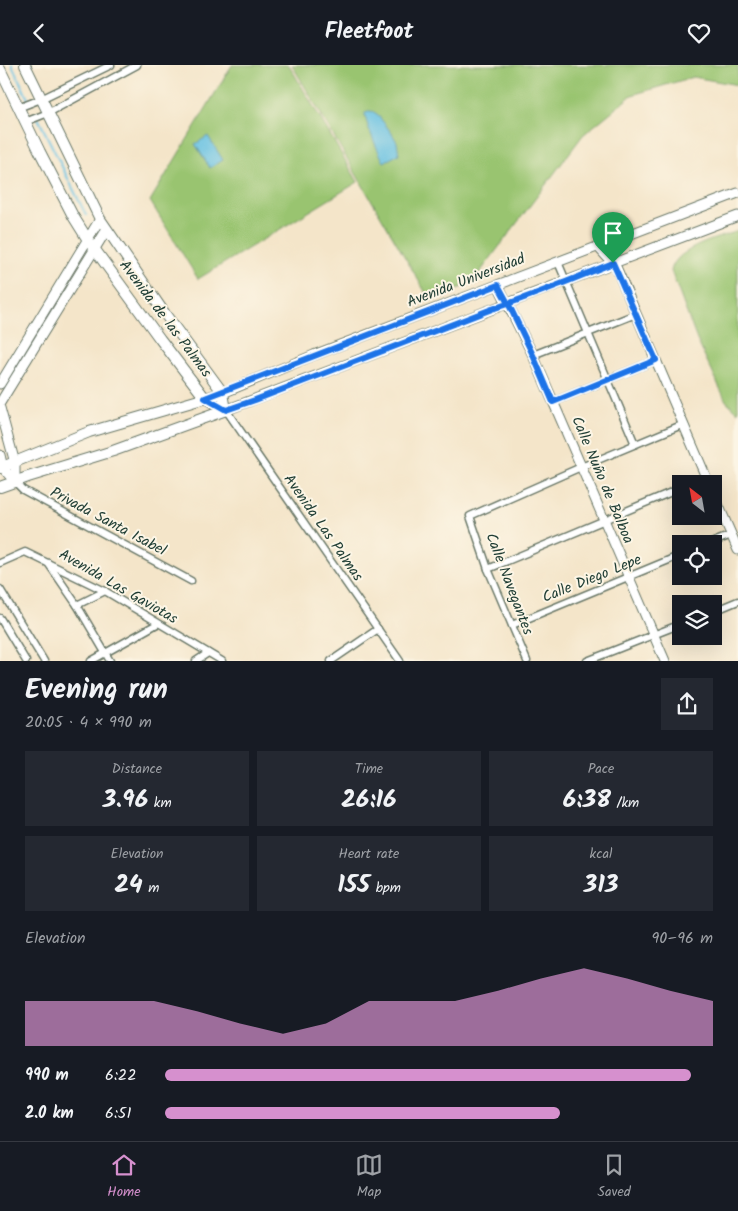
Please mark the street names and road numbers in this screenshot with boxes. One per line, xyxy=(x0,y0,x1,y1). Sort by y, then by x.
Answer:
street label: Avenida Universidad xyxy=(403,247,529,315)
street label: Avenida de las Palmas xyxy=(113,255,218,383)
street label: Calle Nuño de Balboa xyxy=(564,412,640,548)
street label: Avenida Las Palmas xyxy=(277,469,369,587)
street label: Privada Santa Isabel xyxy=(45,481,171,563)
street label: Calle Navegantes xyxy=(479,530,540,639)
street label: Avenida Las Gaviotas xyxy=(54,543,183,631)
street label: Calle Diego Lepe xyxy=(539,548,645,610)

